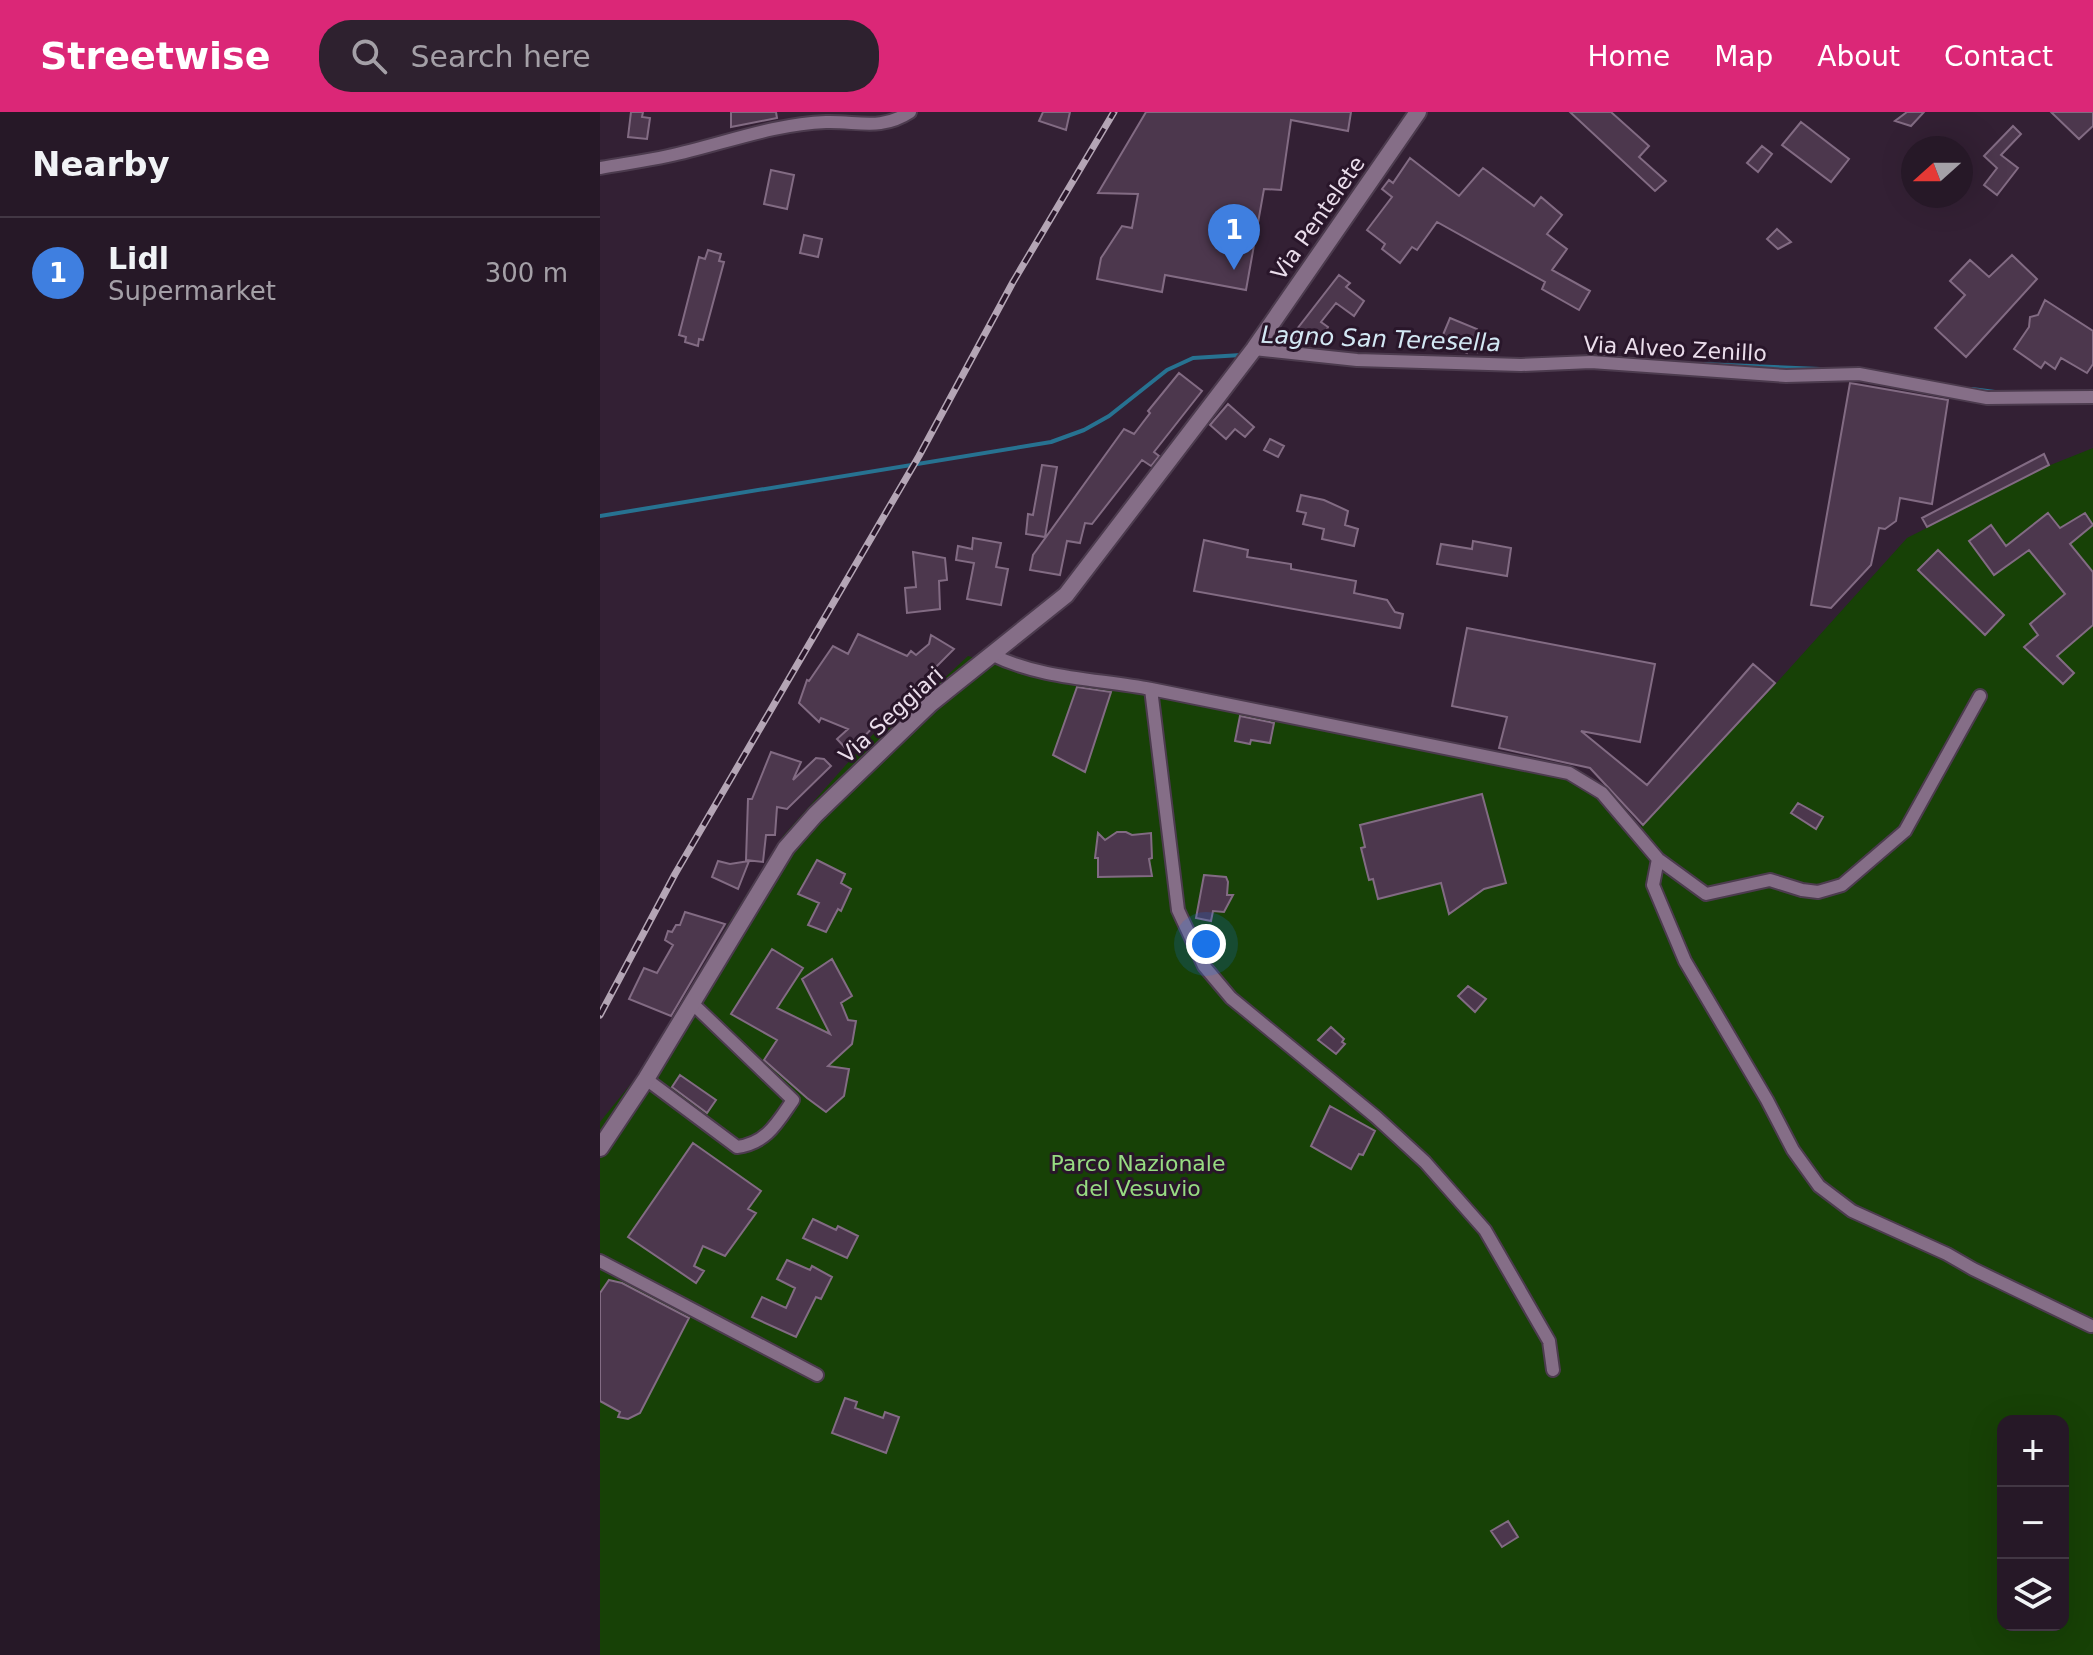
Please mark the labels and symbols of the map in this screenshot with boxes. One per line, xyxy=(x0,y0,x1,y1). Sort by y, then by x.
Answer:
north arrow xyxy=(1901,136,1973,208)
street label: Via Pentelete xyxy=(1266,151,1370,285)
pin: 1 xyxy=(1208,204,1260,270)
water label: Lagno San Teresella xyxy=(1261,321,1501,357)
street label: Via Alveo Zenillo xyxy=(1583,332,1767,366)
street label: Via Seggiari xyxy=(834,662,948,768)
your location xyxy=(1186,924,1226,964)
park label: Parco Nazionale del Vesuvio xyxy=(1050,1151,1226,1201)

